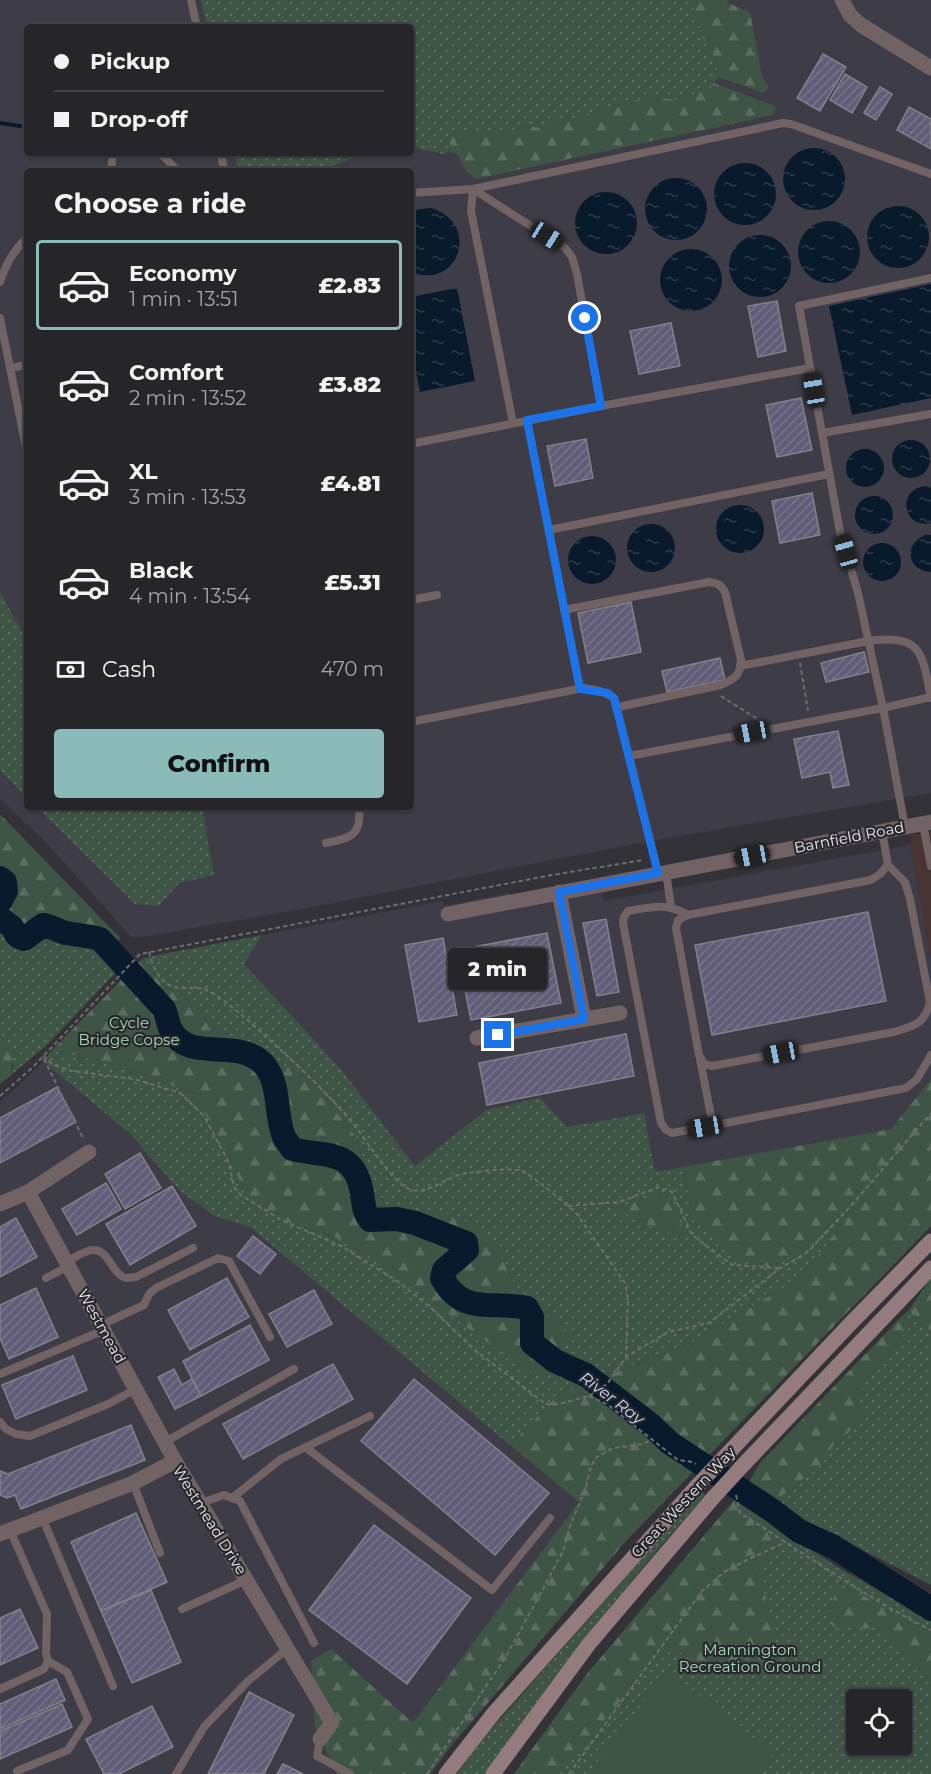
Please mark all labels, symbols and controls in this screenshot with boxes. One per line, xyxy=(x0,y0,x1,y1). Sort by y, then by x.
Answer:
text: Pickup xyxy=(90,48,170,75)
text: Drop-off xyxy=(90,106,188,133)
text: Choose a ride xyxy=(54,187,246,220)
car xyxy=(527,219,567,253)
icon: car xyxy=(57,258,111,312)
text: Economy xyxy=(129,260,237,287)
text: £2.83 xyxy=(318,272,381,299)
text: 1 min · 13:51 xyxy=(129,287,238,311)
route start xyxy=(571,304,598,331)
icon: car xyxy=(57,357,111,411)
text: Comfort xyxy=(129,359,224,386)
text: £3.82 xyxy=(319,371,381,398)
car xyxy=(802,371,826,409)
text: 2 min · 13:52 xyxy=(129,386,247,410)
icon: car xyxy=(57,456,111,510)
text: XL xyxy=(129,458,158,485)
text: £4.81 xyxy=(321,470,381,497)
text: 3 min · 13:53 xyxy=(129,485,246,509)
car xyxy=(832,532,860,572)
icon: car xyxy=(57,555,111,609)
text: Black xyxy=(129,557,193,584)
text: £5.31 xyxy=(324,569,381,596)
text: 4 min · 13:54 xyxy=(129,584,250,608)
icon: cash xyxy=(54,653,87,686)
text: Cash xyxy=(102,656,156,683)
text: 470 m xyxy=(321,657,384,681)
car xyxy=(733,720,771,744)
button: Confirm xyxy=(54,729,384,798)
street label: Barnfield Road xyxy=(792,817,906,857)
car xyxy=(733,844,771,868)
callout: 2 min xyxy=(448,948,548,990)
text: 2 min xyxy=(468,957,527,981)
park label: Cycle Bridge Copse xyxy=(79,1013,179,1049)
route end xyxy=(484,1021,511,1048)
car xyxy=(762,1041,800,1065)
car xyxy=(686,1115,724,1139)
street label: Westmead xyxy=(74,1285,130,1367)
water label: River Ray xyxy=(576,1368,649,1429)
street label: Great Western Way xyxy=(627,1442,740,1561)
street label: Westmead Drive xyxy=(169,1462,251,1578)
park label: Mannington Recreation Ground xyxy=(679,1640,821,1676)
map controls xyxy=(846,1689,912,1755)
button: locate xyxy=(846,1689,912,1755)

